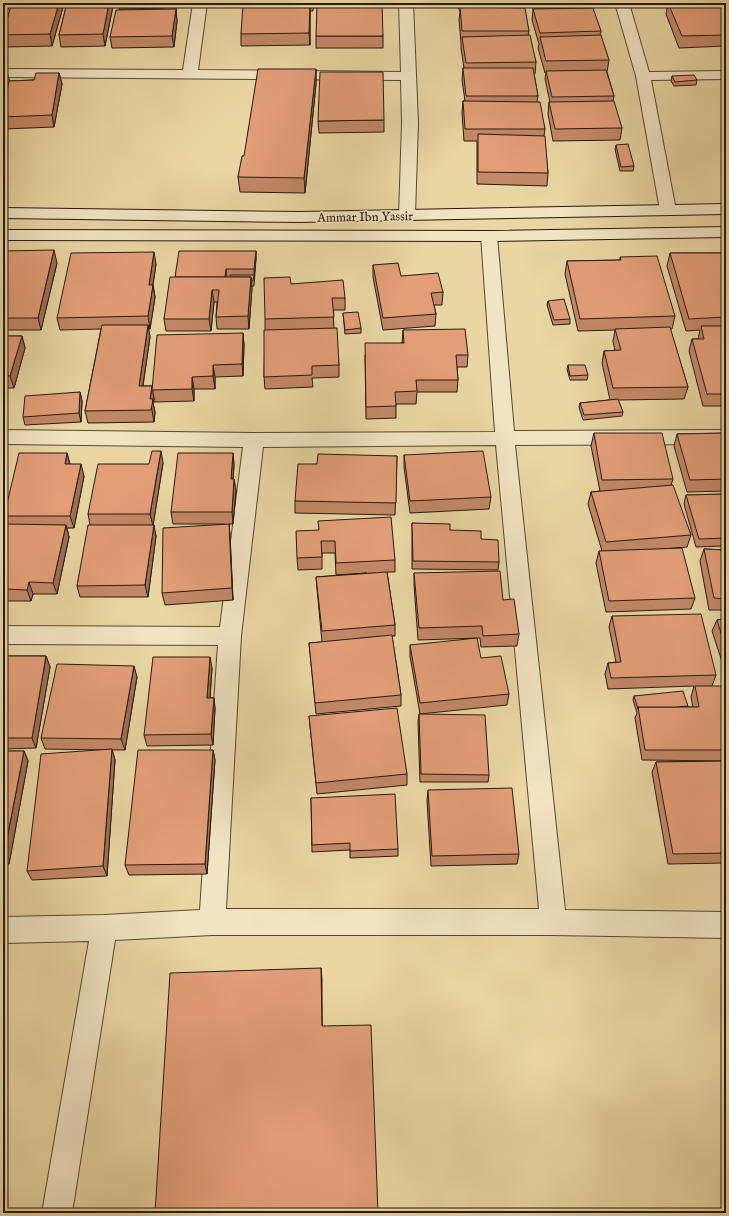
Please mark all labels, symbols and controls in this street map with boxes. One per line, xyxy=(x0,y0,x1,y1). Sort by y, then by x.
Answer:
street label: Ammar Ibn Yassir xyxy=(316,208,413,227)

